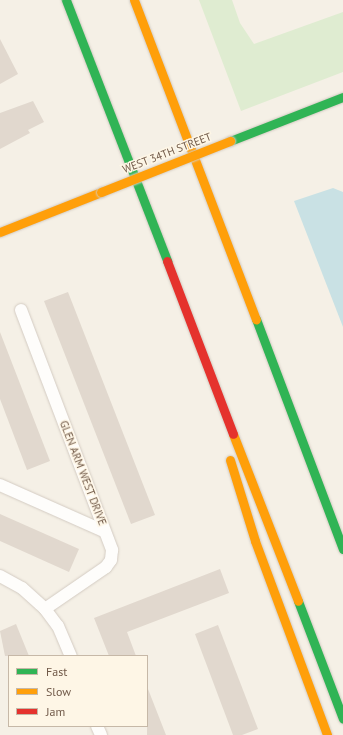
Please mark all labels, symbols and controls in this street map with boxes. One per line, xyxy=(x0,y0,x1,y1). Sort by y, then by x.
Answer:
street label: WEST 34TH STREET xyxy=(120,130,214,176)
street label: GLEN ARM WEST DRIVE xyxy=(57,418,109,528)
legend xyxy=(8,655,148,727)
text: Fast xyxy=(46,664,67,679)
text: Slow xyxy=(46,684,71,699)
text: Jam xyxy=(46,704,65,719)

